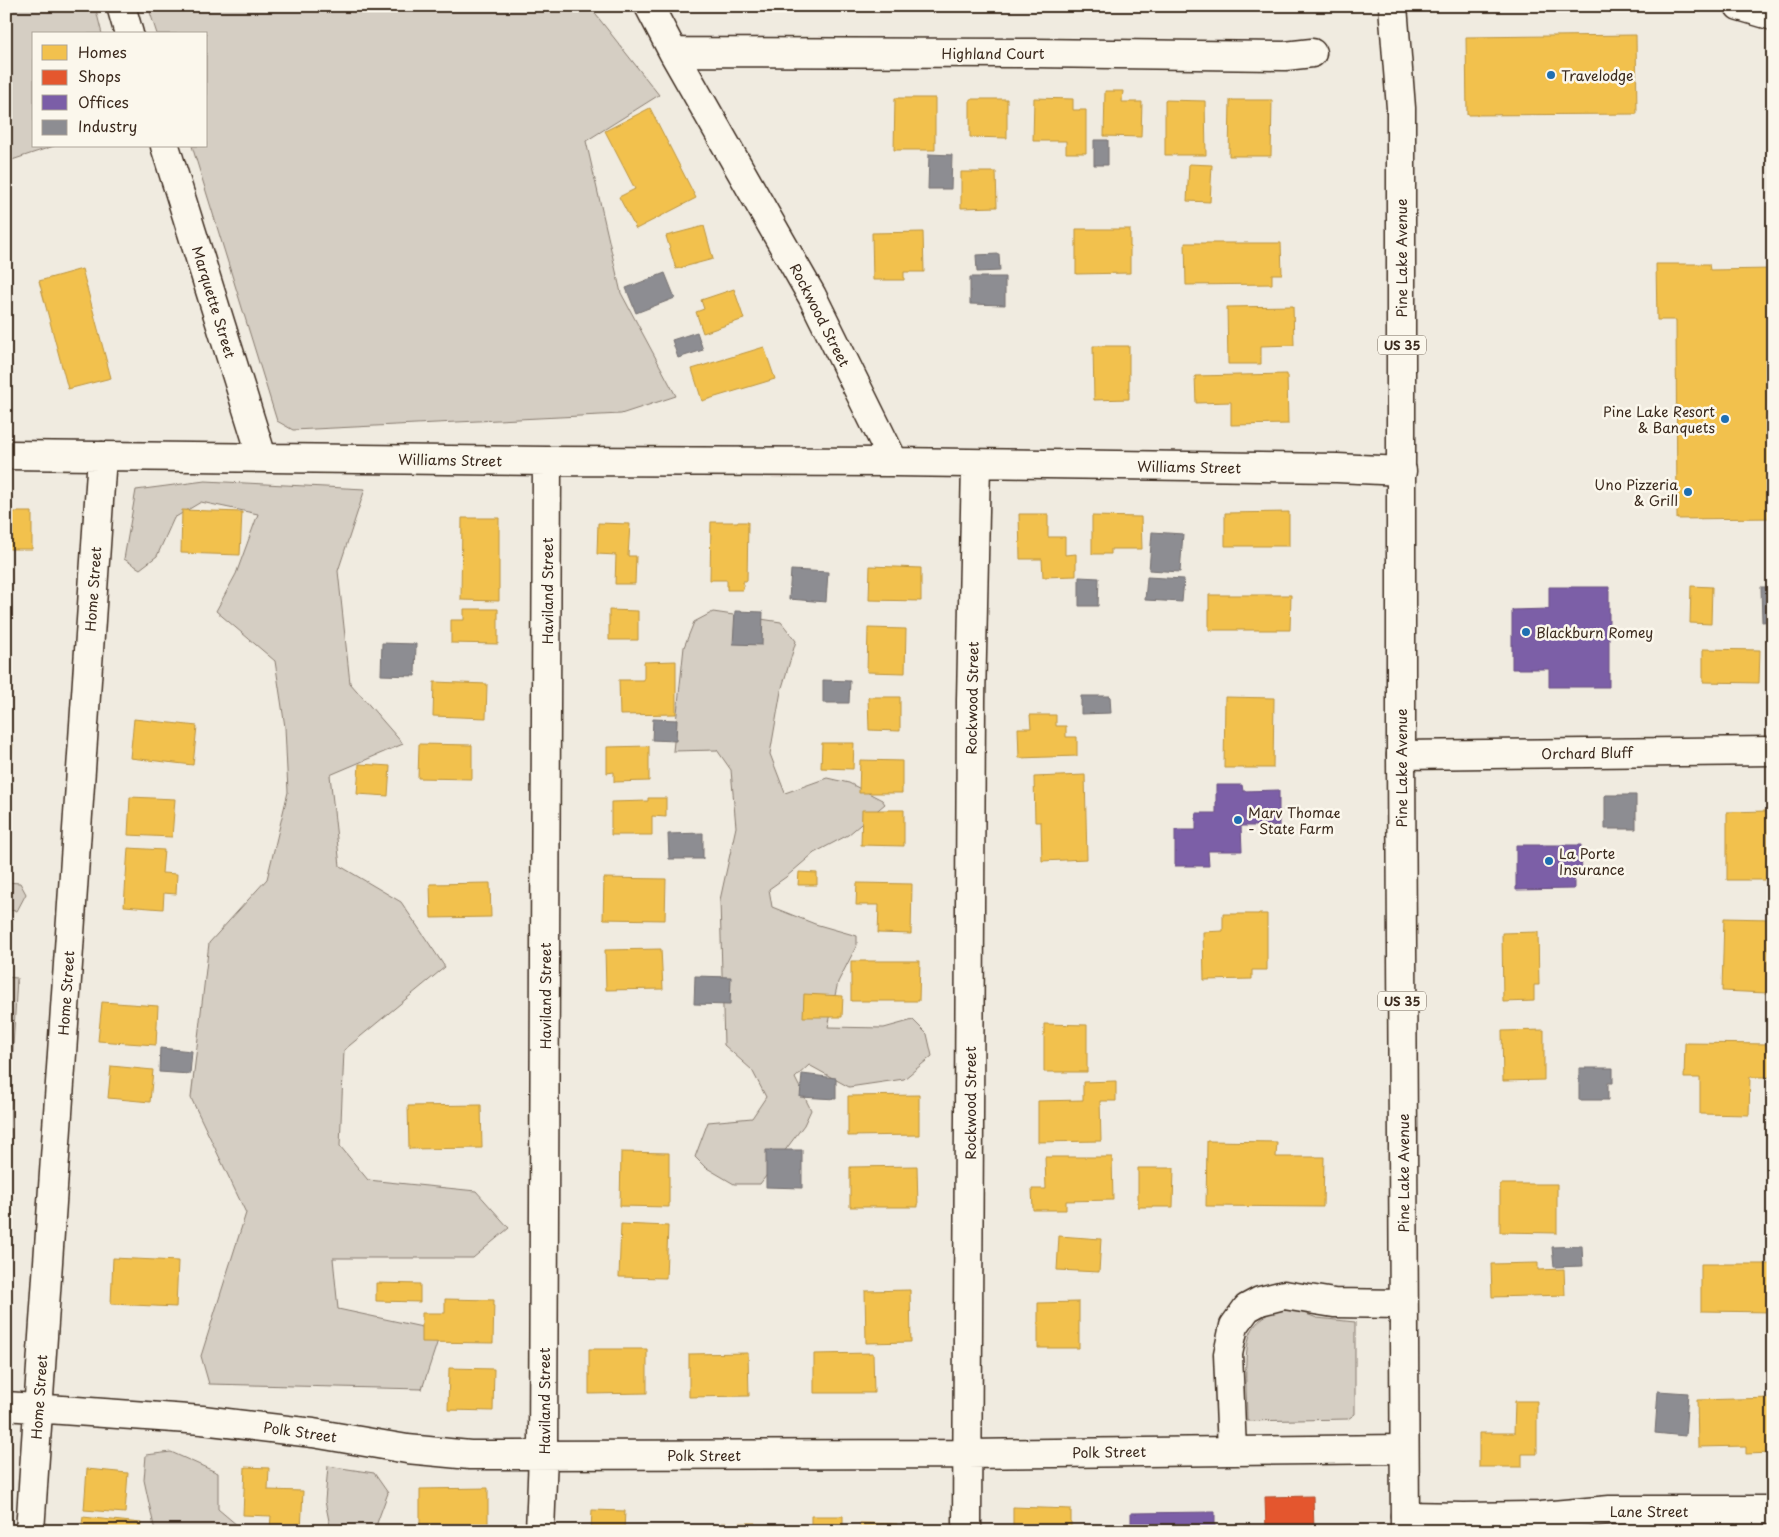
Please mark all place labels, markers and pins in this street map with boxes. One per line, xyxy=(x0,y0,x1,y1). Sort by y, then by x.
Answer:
place label: Travelodge xyxy=(1561,65,1634,86)
marker: Travelodge xyxy=(1545,69,1557,81)
place label: Pine Lake Resort & Banquets xyxy=(1603,401,1715,438)
marker: Pine Lake Resort & Banquets xyxy=(1719,413,1731,425)
place label: Uno Pizzeria & Grill xyxy=(1594,474,1678,511)
marker: Uno Pizzeria & Grill xyxy=(1682,486,1694,498)
place label: Blackburn Romey xyxy=(1536,622,1653,643)
marker: Blackburn Romey xyxy=(1520,626,1532,638)
place label: Marv Thomae - State Farm xyxy=(1248,802,1340,839)
marker: Marv Thomae - State Farm xyxy=(1232,814,1244,826)
place label: La Porte Insurance xyxy=(1559,843,1625,880)
marker: La Porte Insurance xyxy=(1543,855,1555,867)

